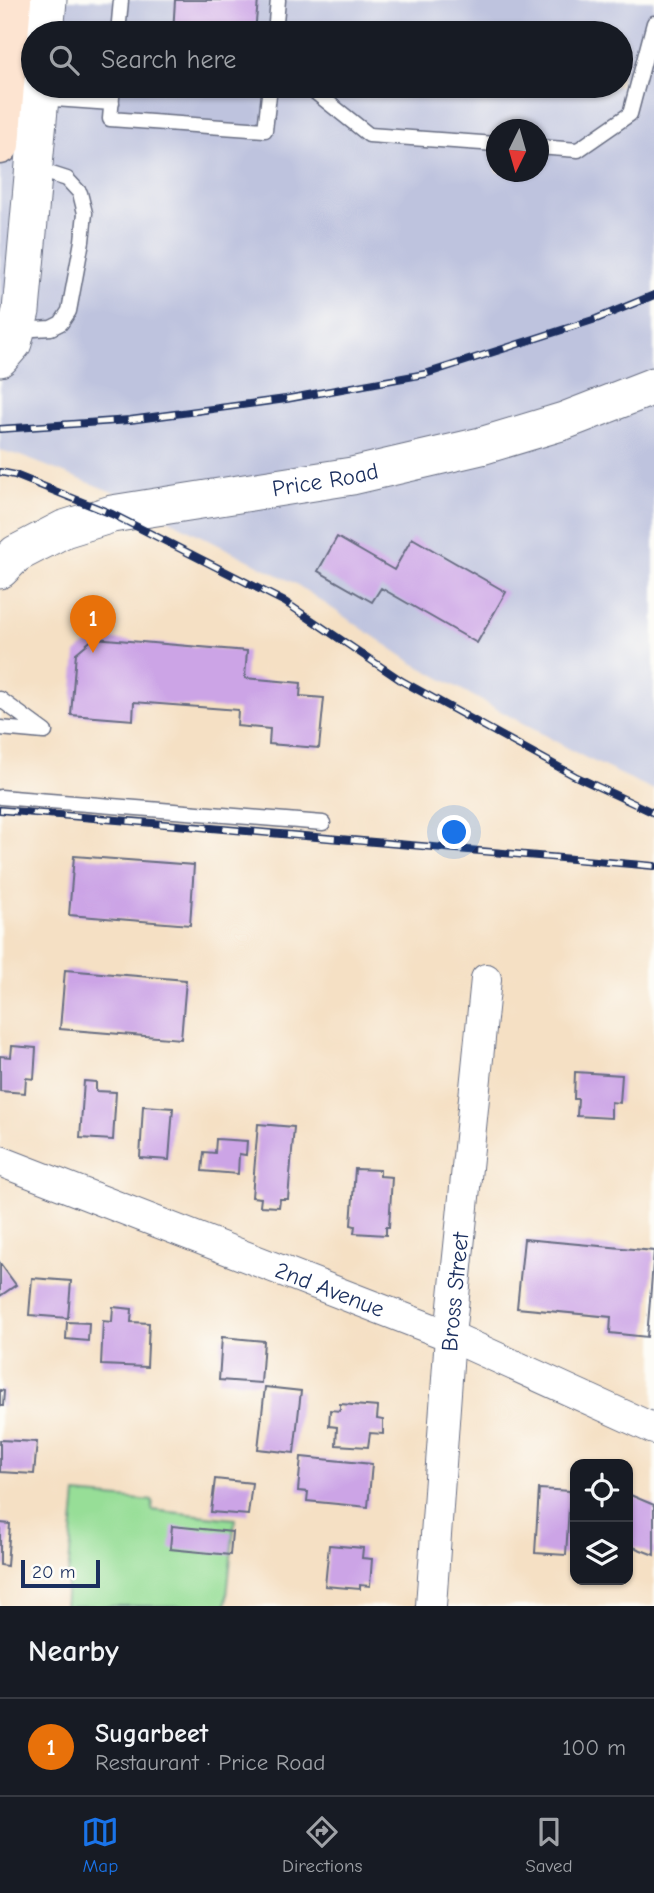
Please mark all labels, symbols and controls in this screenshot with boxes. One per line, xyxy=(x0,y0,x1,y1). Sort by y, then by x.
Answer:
search box xyxy=(21,21,633,98)
icon: search xyxy=(45,41,83,79)
text: Search here xyxy=(101,45,236,75)
north arrow xyxy=(486,119,549,182)
street label: Price Road xyxy=(270,457,381,502)
pin: 1 xyxy=(70,595,116,653)
your location xyxy=(437,815,471,849)
street label: Bross Street xyxy=(436,1230,475,1352)
street label: 2nd Avenue xyxy=(271,1256,388,1323)
map controls xyxy=(570,1459,633,1585)
button: locate xyxy=(570,1459,633,1522)
button: layers xyxy=(570,1522,633,1585)
scale bar xyxy=(21,1557,100,1589)
text: 20 m xyxy=(32,1561,76,1583)
text: Nearby xyxy=(28,1634,119,1669)
text: Sugarbeet xyxy=(95,1719,208,1749)
text: 1 xyxy=(46,1734,56,1761)
text: 100 m xyxy=(562,1734,626,1761)
text: Restaurant · Price Road xyxy=(95,1749,326,1776)
tab: Map xyxy=(81,1813,119,1877)
tab: Directions xyxy=(282,1813,362,1877)
tab: Saved xyxy=(525,1813,573,1877)

